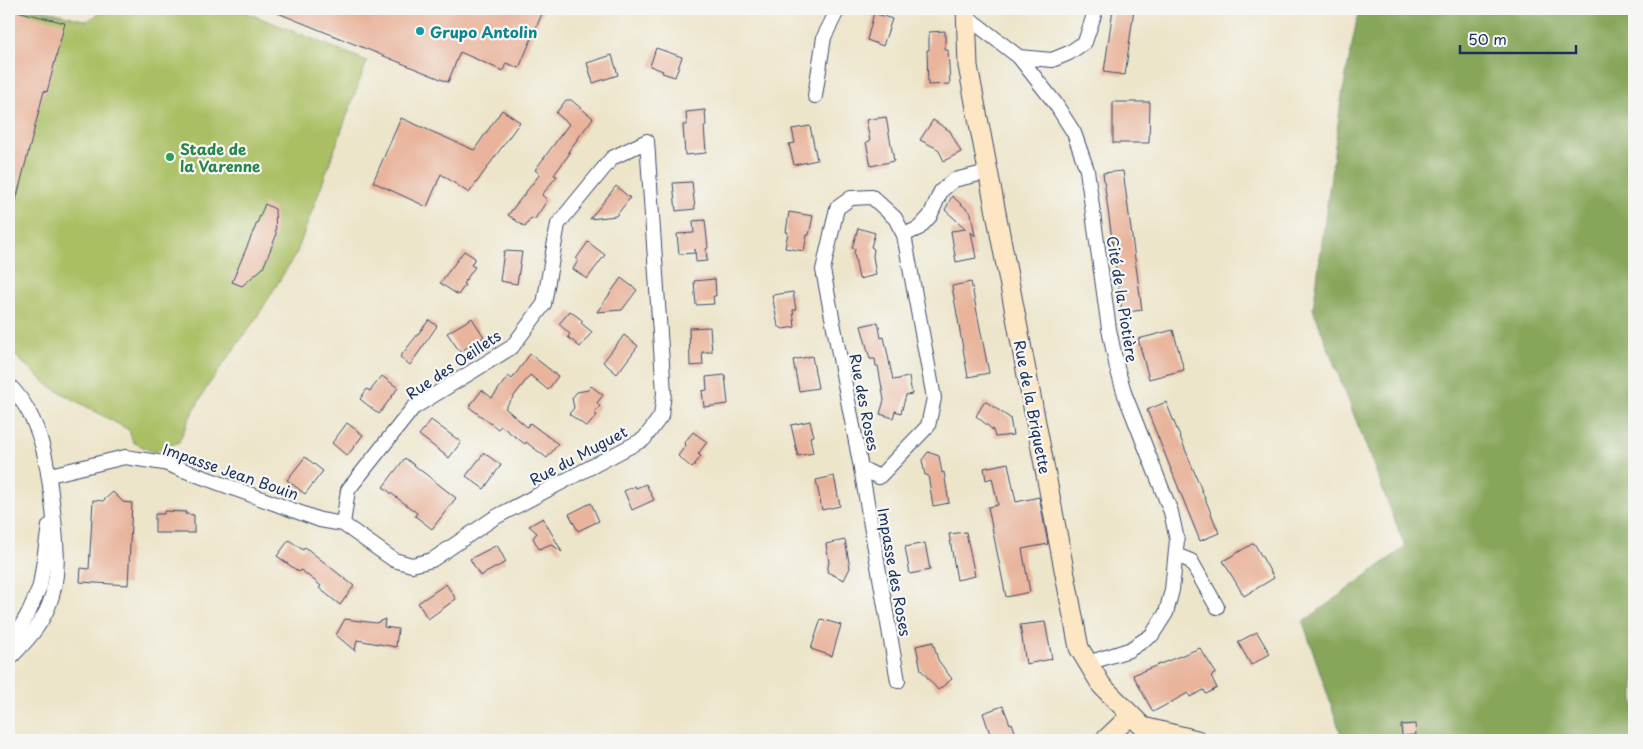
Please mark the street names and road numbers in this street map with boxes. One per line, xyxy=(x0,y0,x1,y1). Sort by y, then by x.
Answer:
street label: Cité de la Piotière xyxy=(1102,234,1144,364)
street label: Rue des Oeillets xyxy=(401,324,505,404)
street label: Rue de la Briquette xyxy=(1009,338,1057,476)
street label: Rue des Roses xyxy=(844,352,886,453)
street label: Rue du Muguet xyxy=(525,420,631,490)
street label: Impasse Jean Bouin xyxy=(160,437,302,505)
street label: Impasse des Roses xyxy=(872,506,918,638)

